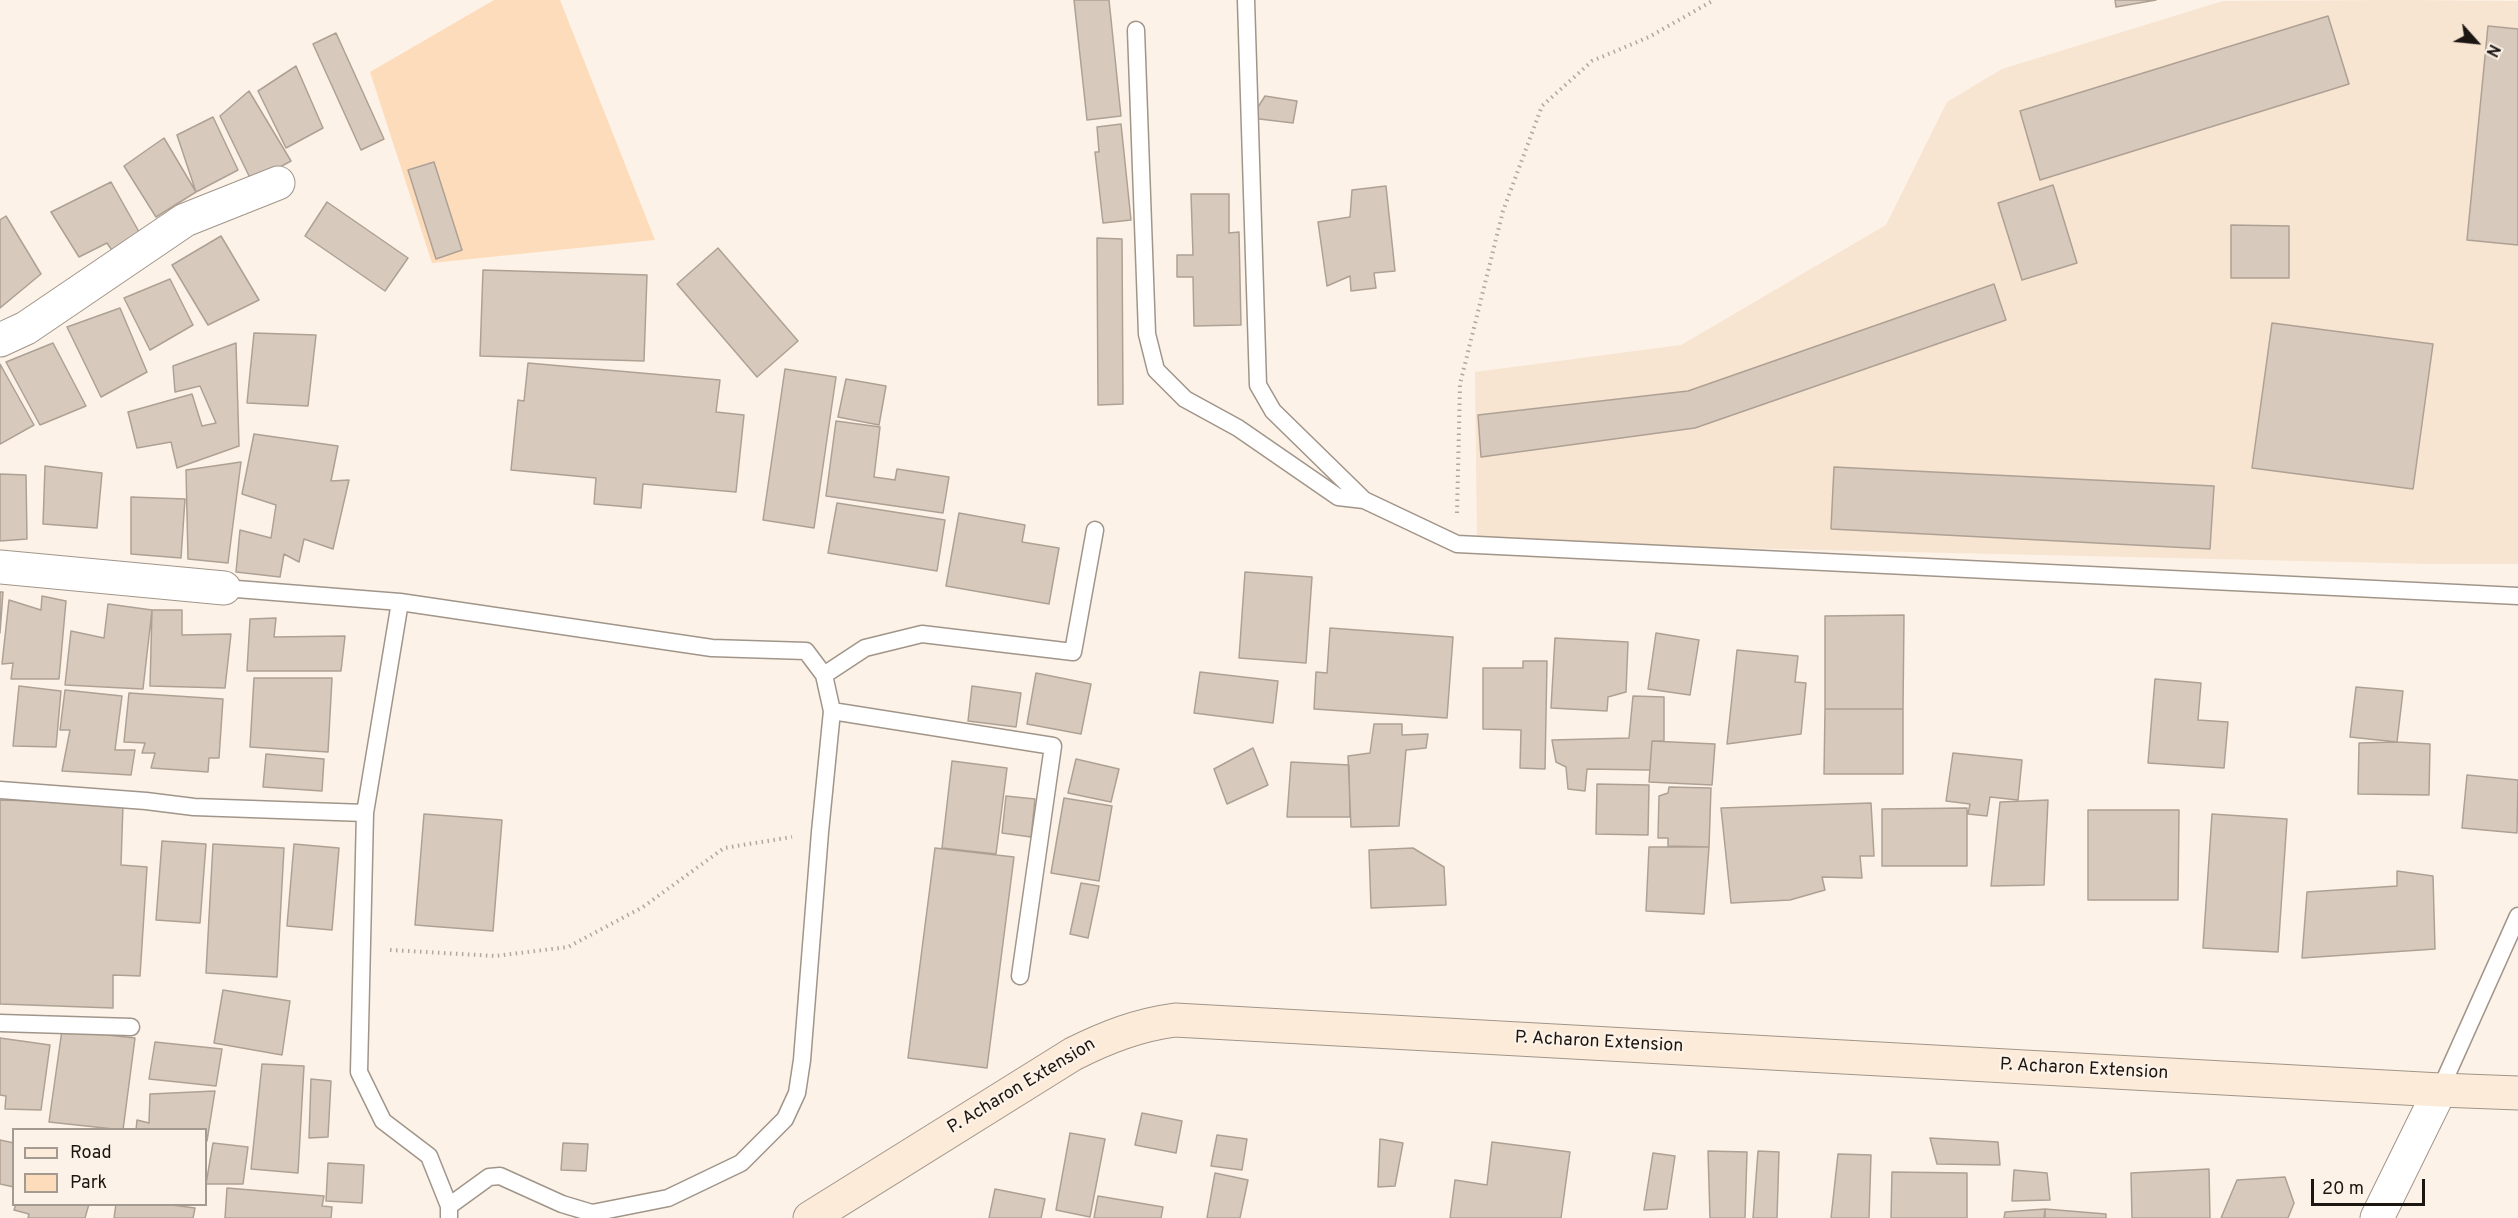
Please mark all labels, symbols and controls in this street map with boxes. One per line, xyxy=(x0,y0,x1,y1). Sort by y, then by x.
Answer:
north arrow xyxy=(2446,12,2506,72)
text: N xyxy=(2481,41,2504,60)
street label: P. Acharon Extension xyxy=(1514,1028,1684,1058)
street label: P. Acharon Extension xyxy=(944,1034,1100,1140)
street label: P. Acharon Extension xyxy=(1999,1055,2169,1085)
legend xyxy=(12,1128,207,1206)
text: Road xyxy=(70,1142,112,1165)
scale bar xyxy=(2314,1167,2428,1205)
text: Park xyxy=(70,1172,107,1195)
text: 20 m xyxy=(2322,1178,2364,1201)

